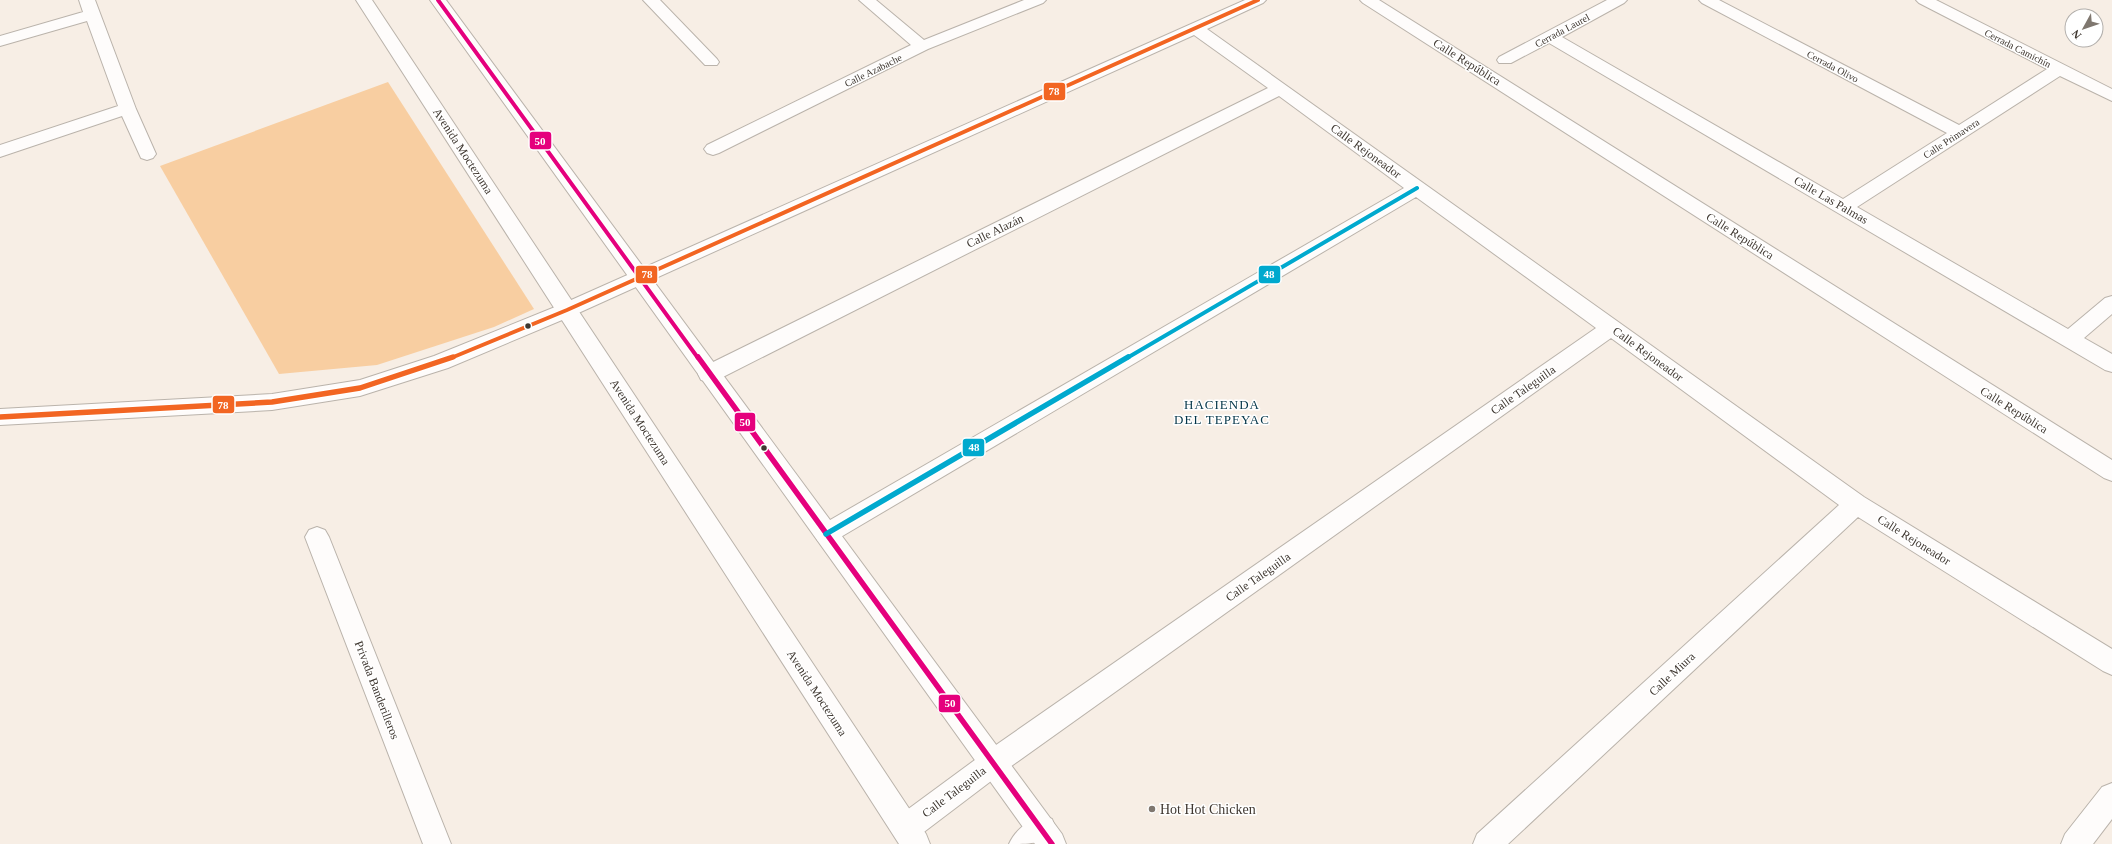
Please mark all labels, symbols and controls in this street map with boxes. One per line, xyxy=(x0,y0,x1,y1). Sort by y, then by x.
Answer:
north arrow xyxy=(2064,8,2104,48)
street label: Cerrada Laurel xyxy=(1533,11,1592,49)
street label: Cerrada Camichín xyxy=(1983,27,2053,70)
text: N xyxy=(2069,27,2083,41)
street label: Calle República xyxy=(1431,36,1504,89)
street label: Cerrada Olivo xyxy=(1805,48,1860,85)
street label: Calle Azabache xyxy=(843,52,904,89)
line badge: 78 xyxy=(1043,82,1066,101)
text: 78 xyxy=(1049,85,1060,97)
street label: Avenida Moctezuma xyxy=(430,106,496,197)
street label: Calle Primavera xyxy=(1921,116,1982,161)
street label: Calle Rejoneador xyxy=(1328,121,1404,181)
line badge: 50 xyxy=(529,131,552,150)
text: 50 xyxy=(535,135,546,147)
street label: Calle Las Palmas xyxy=(1791,173,1871,227)
street label: Calle República xyxy=(1704,210,1777,263)
street label: Calle Alazán xyxy=(964,211,1026,251)
line badge: 78 xyxy=(635,265,658,284)
line badge: 48 xyxy=(1258,265,1281,284)
text: 78 xyxy=(642,268,653,280)
text: 48 xyxy=(1264,268,1275,280)
unlabelled marker xyxy=(523,321,533,331)
street label: Calle Rejoneador xyxy=(1610,324,1686,384)
street label: Calle Taleguilla xyxy=(1488,362,1559,418)
street label: Avenida Moctezuma xyxy=(607,377,673,468)
street label: Calle República xyxy=(1978,384,2051,437)
line badge: 78 xyxy=(212,395,235,414)
district label: HACIENDA DEL TEPEYAC xyxy=(1174,397,1270,427)
text: 78 xyxy=(218,399,229,411)
line badge: 50 xyxy=(734,412,756,432)
text: 50 xyxy=(740,416,751,428)
line badge: 48 xyxy=(962,438,985,457)
text: 48 xyxy=(969,441,980,453)
unlabelled marker xyxy=(759,443,769,453)
street label: Calle Rejoneador xyxy=(1875,512,1953,568)
street label: Calle Taleguilla xyxy=(1223,549,1294,605)
street label: Privada Banderilleros xyxy=(352,639,402,741)
street label: Avenida Moctezuma xyxy=(784,648,850,739)
street label: Calle Miura xyxy=(1646,649,1698,699)
line badge: 50 xyxy=(938,694,961,713)
text: 50 xyxy=(945,697,956,709)
street label: Calle Taleguilla xyxy=(919,763,989,820)
place label: Hot Hot Chicken xyxy=(1160,802,1256,817)
marker: Hot Hot Chicken xyxy=(1147,804,1157,814)

